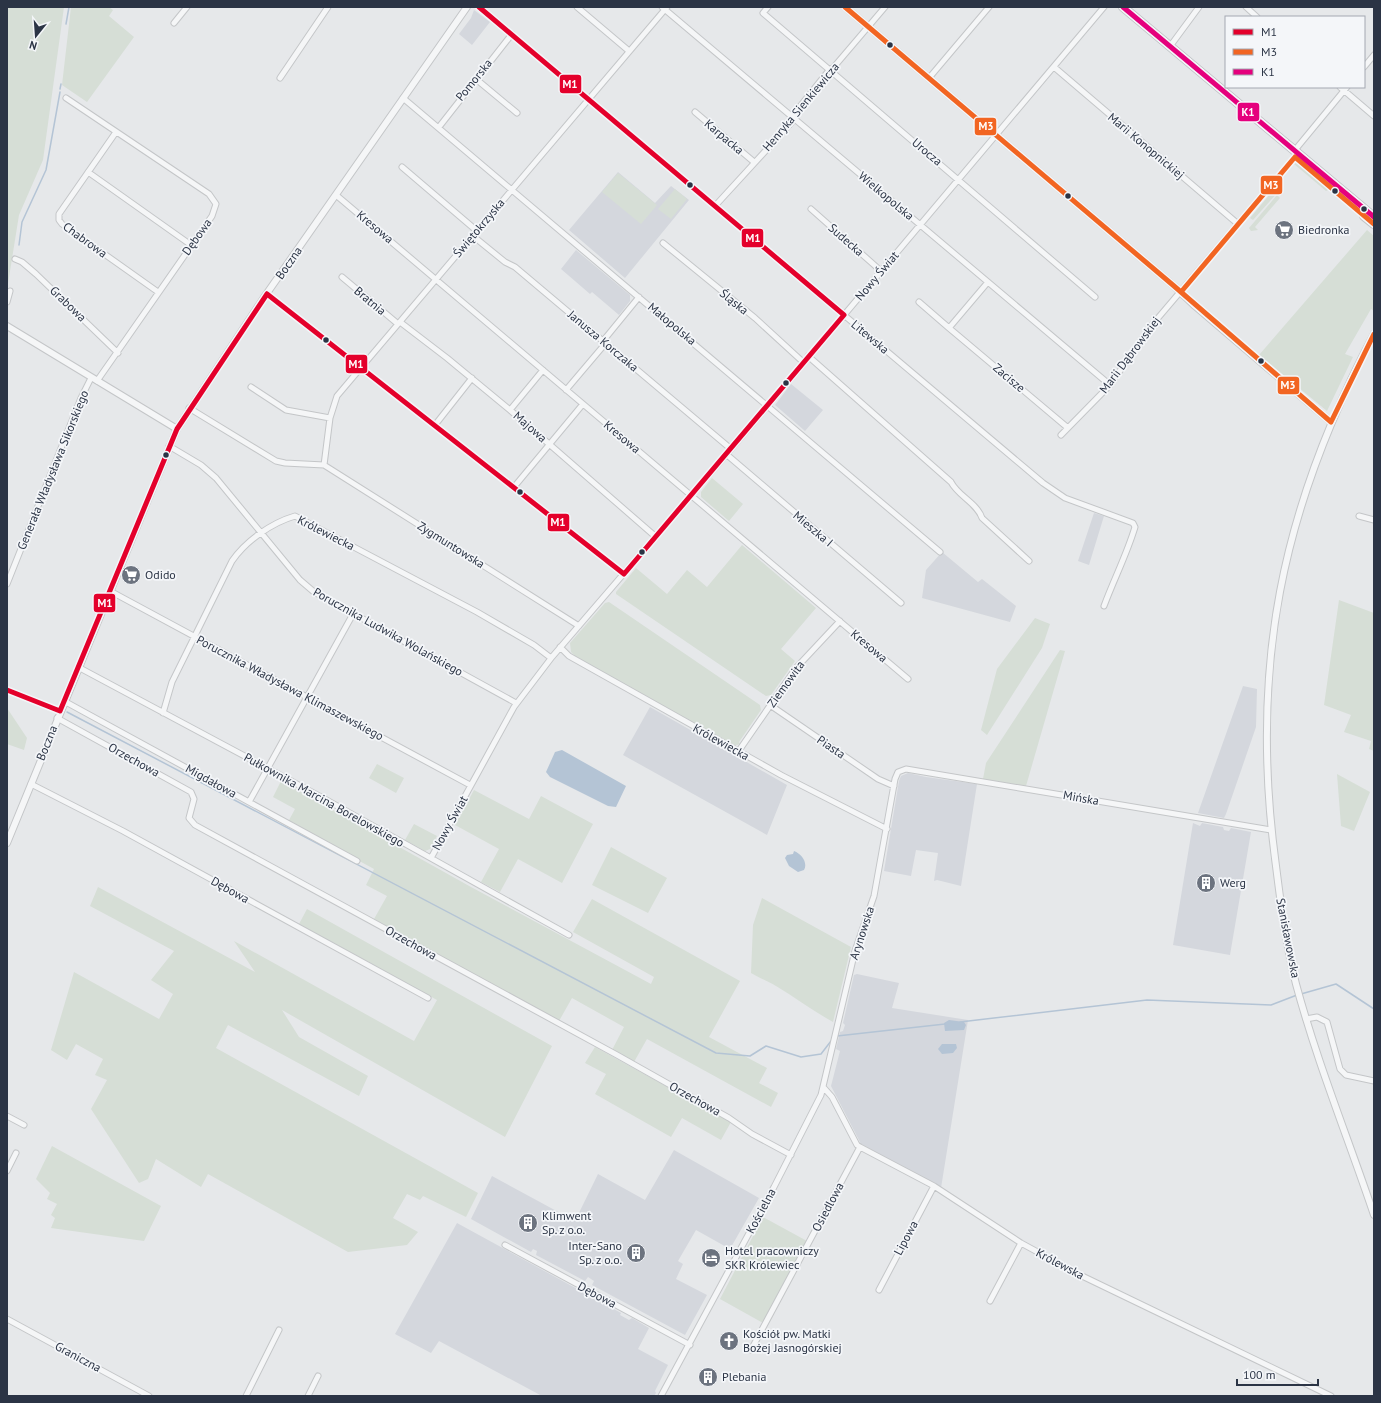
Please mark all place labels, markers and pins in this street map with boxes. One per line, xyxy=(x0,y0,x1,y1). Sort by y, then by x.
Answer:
unlabelled marker xyxy=(885,40,895,50)
unlabelled marker xyxy=(685,180,695,190)
unlabelled marker xyxy=(1330,186,1340,196)
unlabelled marker xyxy=(1063,191,1073,201)
unlabelled marker xyxy=(1359,204,1369,214)
supermarket icon: Biedronka xyxy=(1273,219,1295,241)
place label: Biedronka xyxy=(1298,222,1350,237)
unlabelled marker xyxy=(321,335,331,345)
unlabelled marker xyxy=(1256,356,1266,366)
unlabelled marker xyxy=(781,378,791,388)
unlabelled marker xyxy=(161,450,171,460)
unlabelled marker xyxy=(515,487,525,497)
unlabelled marker xyxy=(637,547,647,557)
supermarket icon: Odido xyxy=(120,564,142,586)
place label: Odido xyxy=(145,567,176,582)
building icon: Werg xyxy=(1195,872,1217,894)
place label: Werg xyxy=(1220,875,1246,890)
place label: Klimwent Sp. z o.o. xyxy=(542,1208,591,1237)
building icon: Klimwent Sp. z o.o. xyxy=(517,1212,539,1234)
place label: Inter-Sano Sp. z o.o. xyxy=(568,1238,622,1267)
building icon: Inter-Sano Sp. z o.o. xyxy=(625,1242,647,1264)
place label: Hotel pracowniczy SKR Królewiec xyxy=(725,1243,819,1272)
hotel icon: Hotel pracowniczy SKR Królewiec xyxy=(700,1247,722,1269)
place label: Kościół pw. Matki Bożej Jasnogórskiej xyxy=(743,1326,842,1355)
church icon: Kościół pw. Matki Bożej Jasnogórskiej xyxy=(718,1330,740,1352)
building icon: Plebania xyxy=(697,1366,719,1388)
place label: Plebania xyxy=(722,1369,767,1384)

